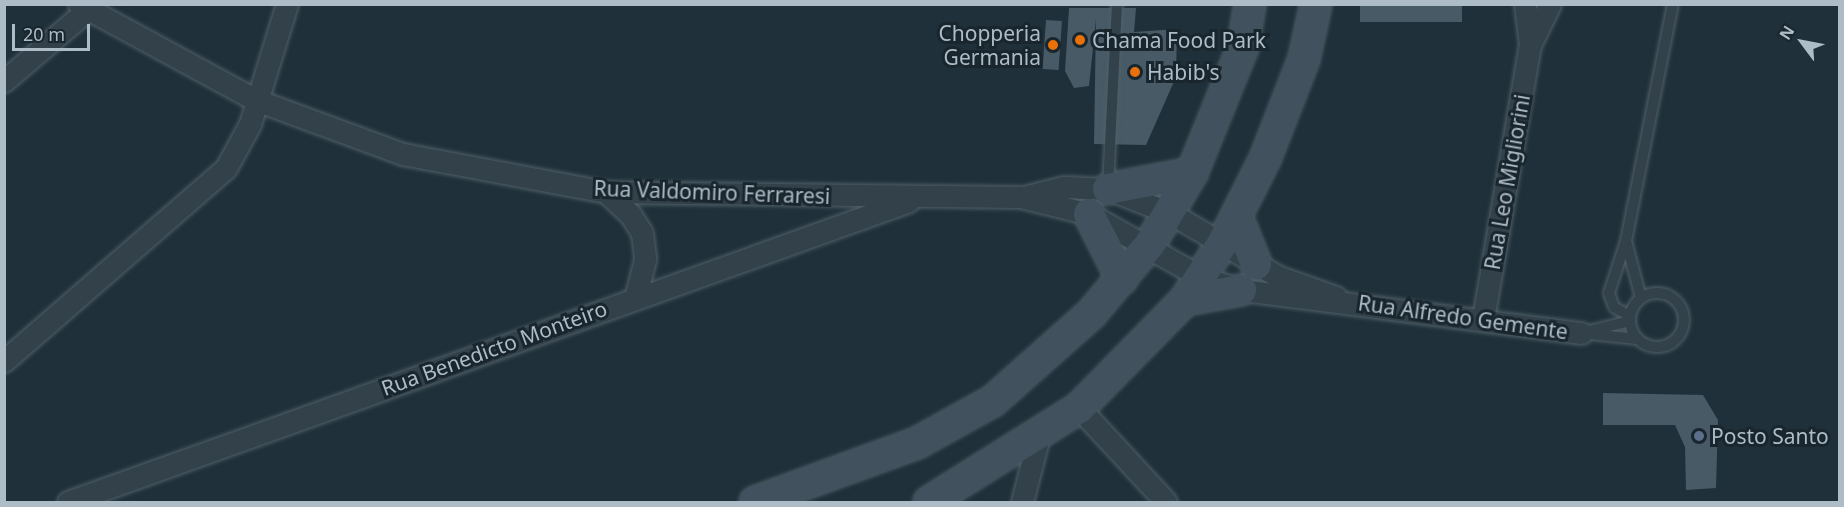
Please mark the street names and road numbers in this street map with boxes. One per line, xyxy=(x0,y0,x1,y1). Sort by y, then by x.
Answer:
street label: Rua Leo Migliorini xyxy=(1479,92,1535,272)
street label: Rua Valdomiro Ferraresi xyxy=(593,175,831,209)
street label: Rua Alfredo Gemente xyxy=(1357,290,1569,344)
street label: Rua Benedicto Monteiro xyxy=(378,295,610,401)

